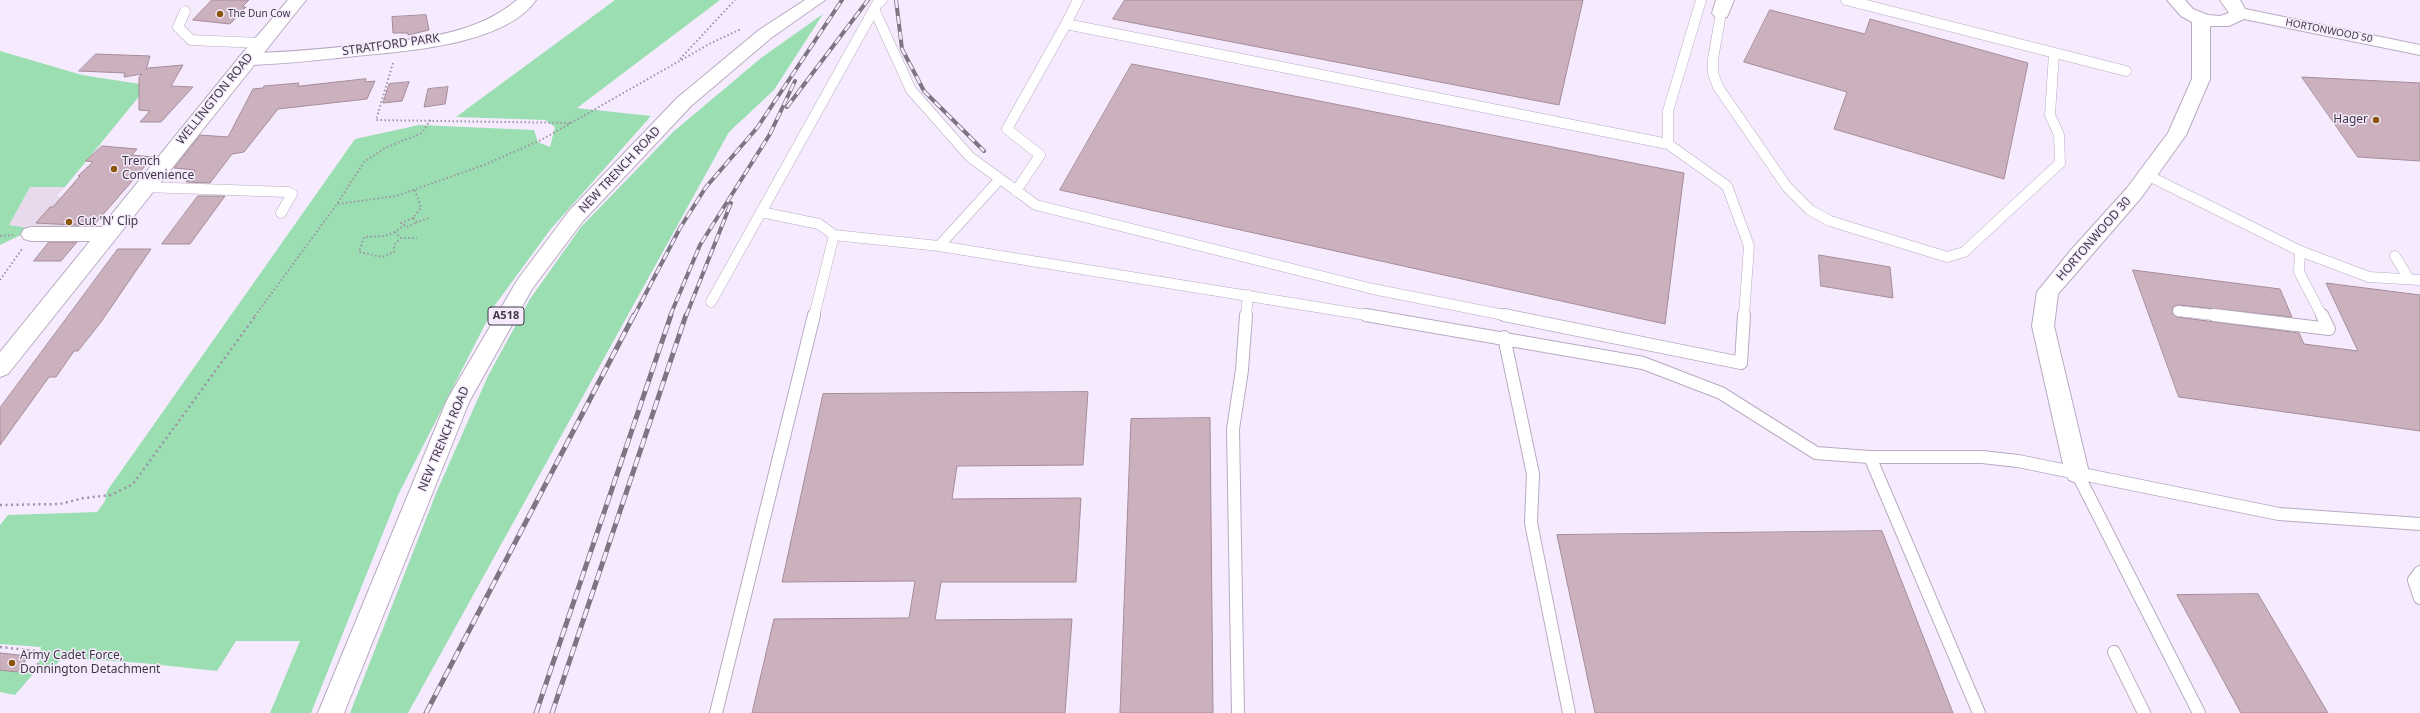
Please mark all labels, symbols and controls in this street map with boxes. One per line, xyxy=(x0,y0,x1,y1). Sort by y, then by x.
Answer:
place label: The Dun Cow xyxy=(228,8,290,20)
marker: The Dun Cow xyxy=(215,9,225,19)
street label: HORTONWOOD 50 xyxy=(2284,17,2374,45)
street label: STRATFORD PARK xyxy=(341,31,441,59)
street label: WELLINGTON ROAD xyxy=(174,50,256,148)
place label: Hager xyxy=(2333,113,2368,127)
marker: Hager xyxy=(2371,115,2381,125)
street label: NEW TRENCH ROAD xyxy=(576,124,664,216)
place label: Trench Convenience xyxy=(122,155,194,183)
marker: Trench Convenience xyxy=(109,164,119,174)
street label: HORTONWOOD 30 xyxy=(2054,194,2134,284)
place label: Cut 'N' Clip xyxy=(77,215,138,229)
marker: Cut 'N' Clip xyxy=(64,217,74,227)
road number: A518 xyxy=(488,307,524,325)
street label: NEW TRENCH ROAD xyxy=(415,384,473,494)
place label: Army Cadet Force, Donnington Detachment xyxy=(20,649,160,677)
marker: Army Cadet Force, Donnington Detachment xyxy=(7,658,17,668)

